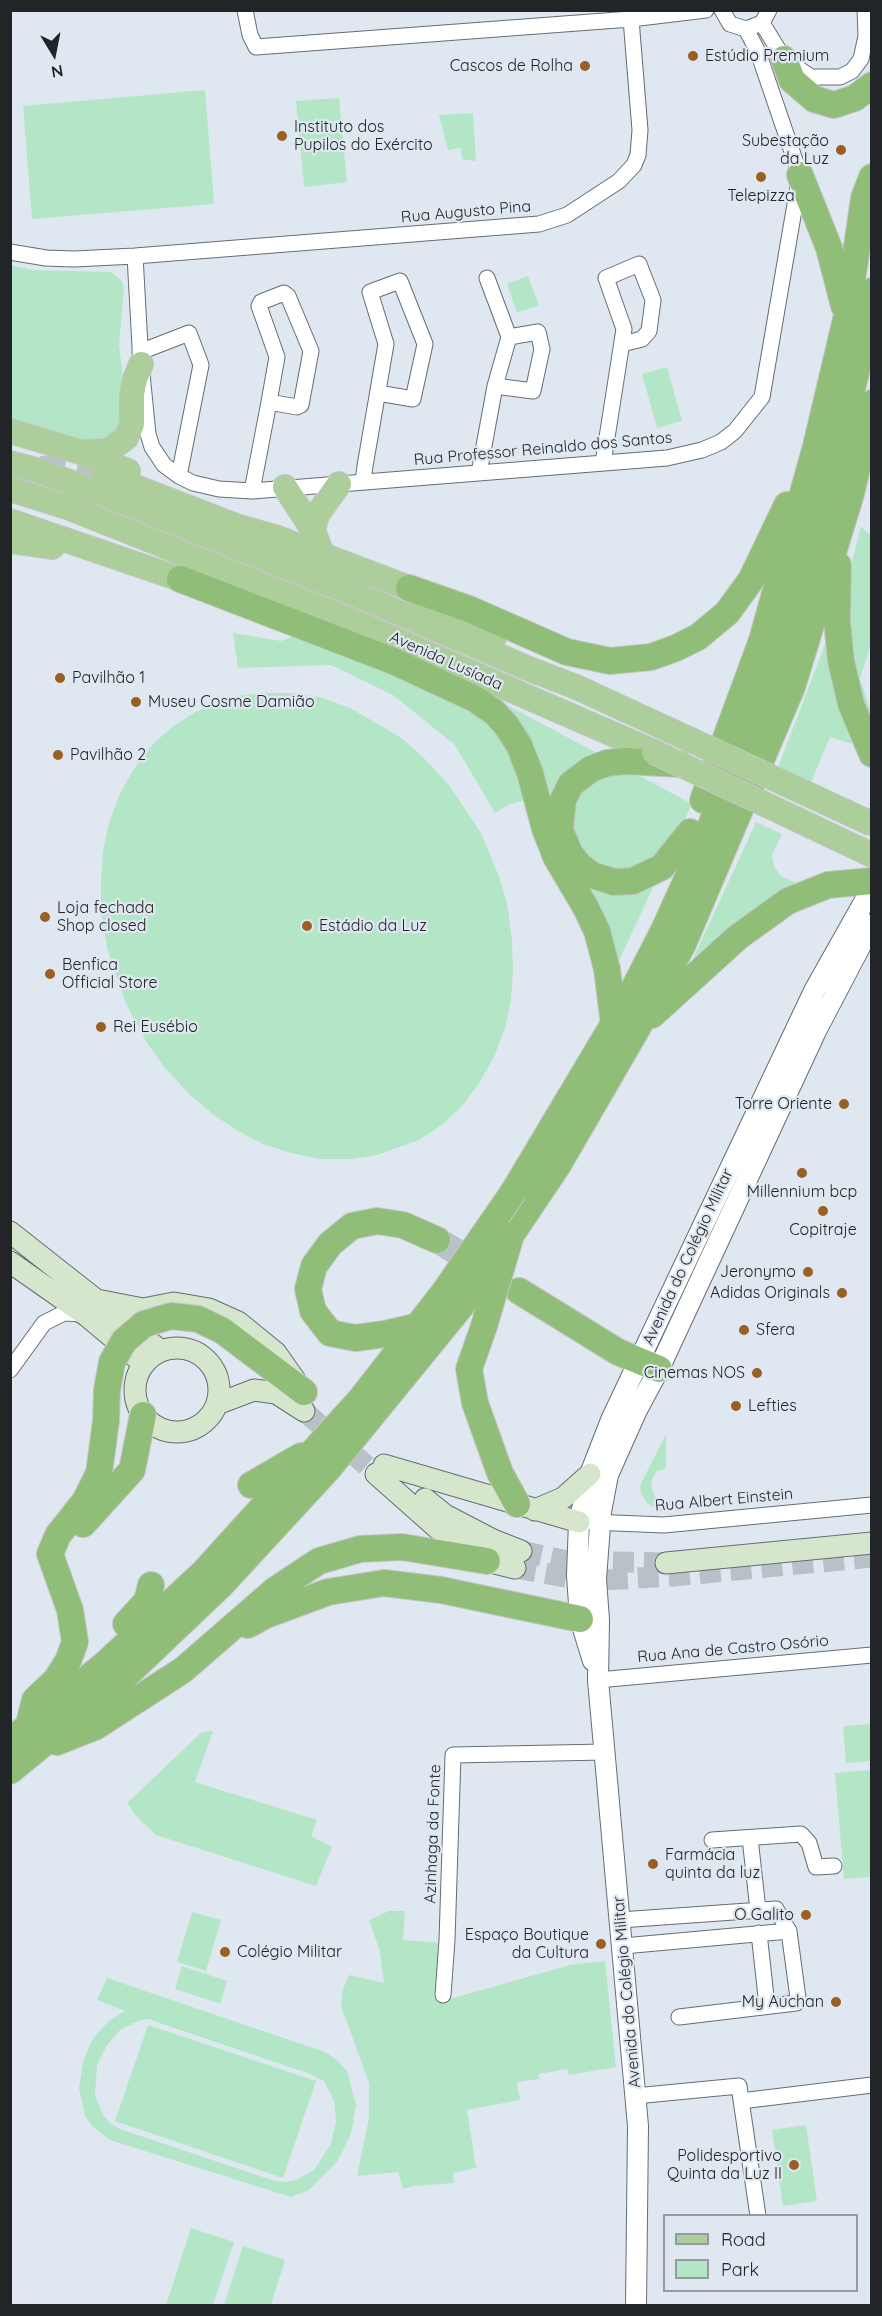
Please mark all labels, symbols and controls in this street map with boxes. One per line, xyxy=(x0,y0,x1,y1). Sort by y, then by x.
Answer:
north arrow xyxy=(24,24,84,84)
place label: Estúdio Premium xyxy=(705,46,829,66)
marker: Estúdio Premium xyxy=(686,49,700,63)
place label: Cascos de Rolha xyxy=(450,56,573,76)
marker: Cascos de Rolha xyxy=(578,59,592,73)
text: N xyxy=(50,61,65,83)
place label: Instituto dos Pupilos do Exército xyxy=(294,117,433,155)
marker: Instituto dos Pupilos do Exército xyxy=(275,129,289,143)
place label: Subestação da Luz xyxy=(742,131,829,169)
marker: Subestação da Luz xyxy=(834,143,848,157)
marker: Telepizza xyxy=(754,170,768,184)
place label: Telepizza xyxy=(727,186,795,206)
street label: Rua Augusto Pina xyxy=(400,197,532,227)
street label: Rua Professor Reinaldo dos Santos xyxy=(413,428,673,470)
street label: Avenida Lusíada xyxy=(387,628,505,694)
place label: Pavilhão 1 xyxy=(72,668,145,688)
marker: Pavilhão 1 xyxy=(53,671,67,685)
place label: Museu Cosme Damião xyxy=(148,692,315,712)
marker: Museu Cosme Damião xyxy=(129,695,143,709)
place label: Pavilhão 2 xyxy=(70,745,146,765)
marker: Pavilhão 2 xyxy=(51,748,65,762)
place label: Loja fechada Shop closed xyxy=(57,898,154,936)
marker: Loja fechada Shop closed xyxy=(38,910,52,924)
place label: Estádio da Luz xyxy=(319,916,427,936)
marker: Estádio da Luz xyxy=(300,919,314,933)
place label: Benfica Official Store xyxy=(62,955,157,993)
marker: Benfica Official Store xyxy=(43,967,57,981)
place label: Rei Eusébio xyxy=(113,1017,198,1037)
marker: Rei Eusébio xyxy=(94,1020,108,1034)
place label: Torre Oriente xyxy=(735,1094,832,1114)
marker: Torre Oriente xyxy=(837,1097,851,1111)
street label: Avenida do Colégio Militar xyxy=(639,1166,737,1348)
marker: Millennium bcp xyxy=(795,1166,809,1180)
place label: Millennium bcp xyxy=(747,1182,857,1202)
marker: Copitraje xyxy=(816,1204,830,1218)
place label: Copitraje xyxy=(789,1220,857,1240)
place label: Jeronymo xyxy=(720,1262,796,1282)
marker: Jeronymo xyxy=(801,1265,815,1279)
place label: Adidas Originals xyxy=(710,1283,830,1303)
marker: Adidas Originals xyxy=(835,1286,849,1300)
place label: Sfera xyxy=(756,1320,795,1340)
marker: Sfera xyxy=(737,1323,751,1337)
place label: Cinemas NOS xyxy=(644,1363,745,1383)
marker: Cinemas NOS xyxy=(750,1366,764,1380)
place label: Lefties xyxy=(748,1396,797,1416)
marker: Lefties xyxy=(729,1399,743,1413)
street label: Rua Albert Einstein xyxy=(654,1484,794,1516)
street label: Rua Ana de Castro Osório xyxy=(636,1631,830,1667)
street label: Azinhaga da Fonte xyxy=(421,1764,445,1904)
place label: Farmácia quinta da luz xyxy=(665,1845,760,1883)
marker: Farmácia quinta da luz xyxy=(646,1857,660,1871)
street label: Avenida do Colégio Militar xyxy=(609,1895,645,2089)
place label: O Galito xyxy=(734,1905,794,1925)
marker: O Galito xyxy=(799,1908,813,1922)
place label: Espaço Boutique da Cultura xyxy=(465,1925,589,1963)
marker: Espaço Boutique da Cultura xyxy=(594,1937,608,1951)
place label: Colégio Militar xyxy=(237,1942,342,1962)
marker: Colégio Militar xyxy=(218,1945,232,1959)
place label: My Auchan xyxy=(742,1992,824,2012)
marker: My Auchan xyxy=(829,1995,843,2009)
place label: Polidesportivo Quinta da Luz II xyxy=(667,2146,782,2184)
marker: Polidesportivo Quinta da Luz II xyxy=(787,2158,801,2172)
legend xyxy=(663,2214,858,2292)
text: Road xyxy=(721,2228,766,2251)
text: Park xyxy=(721,2258,759,2281)

